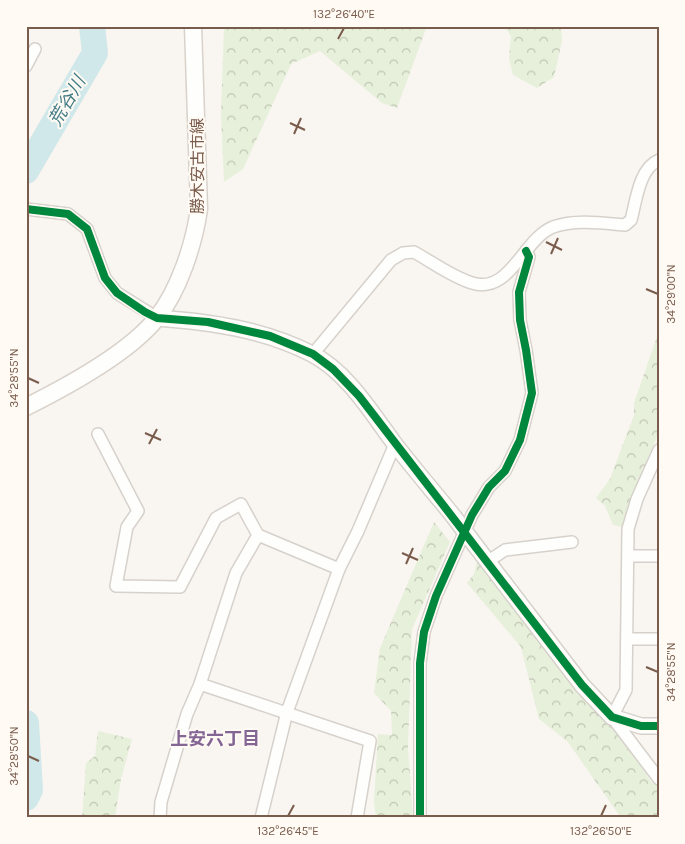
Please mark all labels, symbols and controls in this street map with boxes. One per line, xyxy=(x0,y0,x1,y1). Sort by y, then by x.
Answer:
text: 132°26'40"E xyxy=(313,7,375,21)
water label: 荒谷川 xyxy=(44,70,91,130)
street label: 勝木安古市線 xyxy=(188,118,207,214)
text: 34°29'00"N xyxy=(664,264,678,324)
text: 34°28'55"N xyxy=(7,348,21,408)
text: 34°28'55"N xyxy=(664,642,678,702)
text: 34°28'50"N xyxy=(7,726,21,786)
district label: 上安六丁目 xyxy=(170,728,260,750)
text: 132°26'45"E xyxy=(257,824,319,838)
text: 132°26'50"E xyxy=(570,824,632,838)

